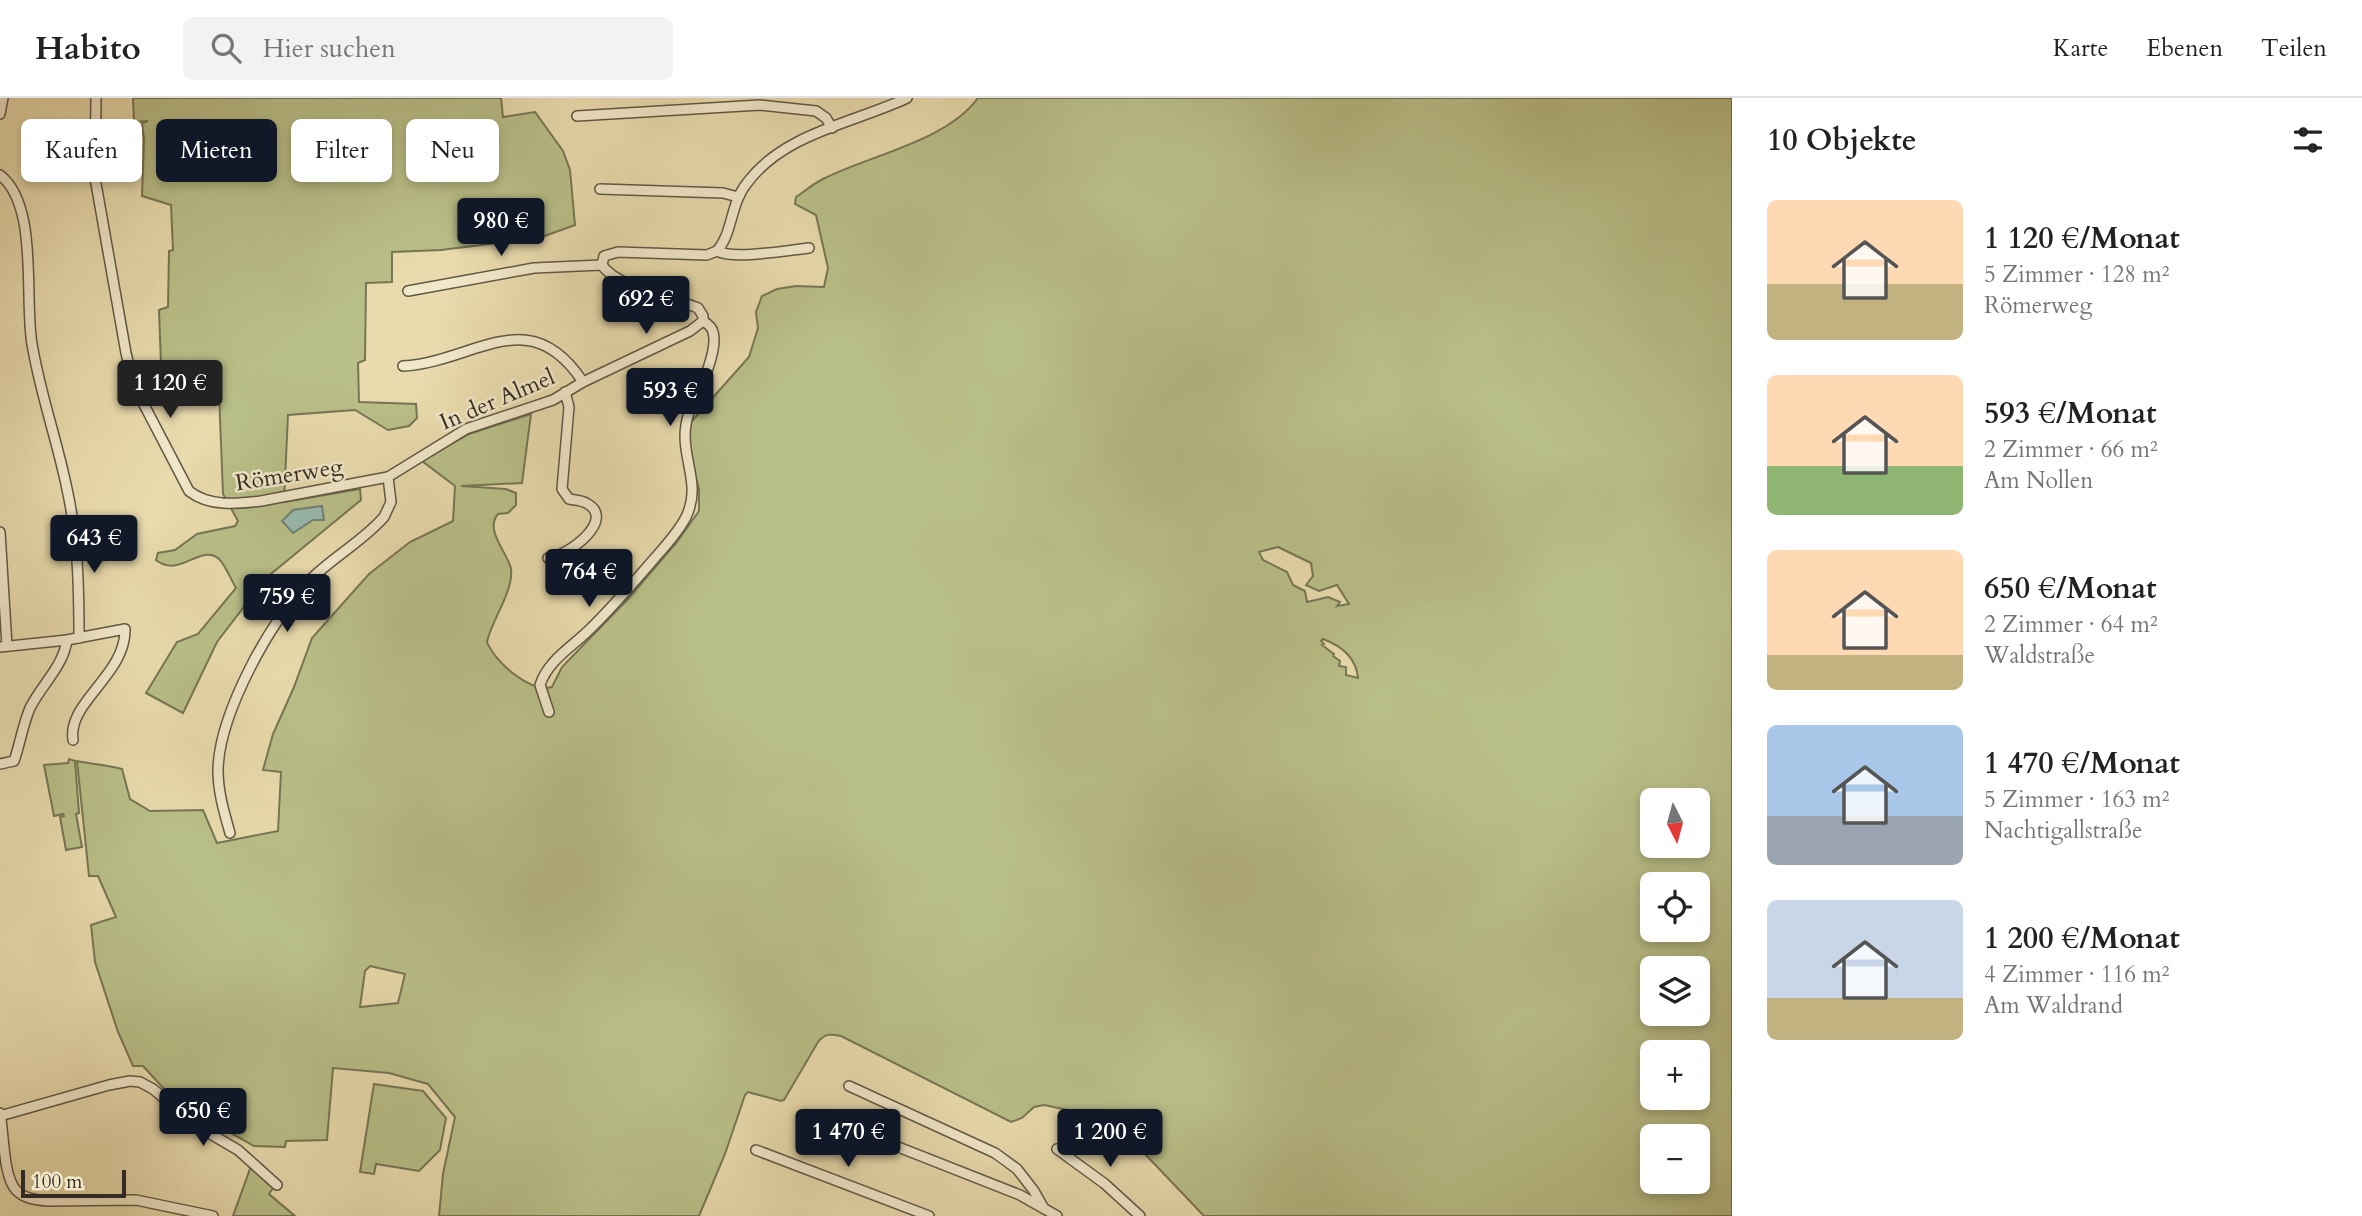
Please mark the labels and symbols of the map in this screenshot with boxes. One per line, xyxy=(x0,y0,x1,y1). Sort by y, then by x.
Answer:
pin: 980 € xyxy=(452,198,550,258)
pin: 692 € xyxy=(597,276,695,336)
pin: 1 120 € xyxy=(105,360,235,420)
street label: In der Almel xyxy=(435,361,560,438)
pin: 593 € xyxy=(621,368,719,428)
street label: Römerweg xyxy=(233,451,345,498)
pin: 643 € xyxy=(45,516,143,575)
pin: 764 € xyxy=(540,550,638,609)
pin: 759 € xyxy=(238,574,336,634)
north arrow xyxy=(1640,788,1710,858)
pin: 650 € xyxy=(154,1088,252,1148)
pin: 1 470 € xyxy=(783,1110,913,1169)
pin: 1 200 € xyxy=(1045,1110,1175,1169)
scale bar xyxy=(21,1167,126,1199)

